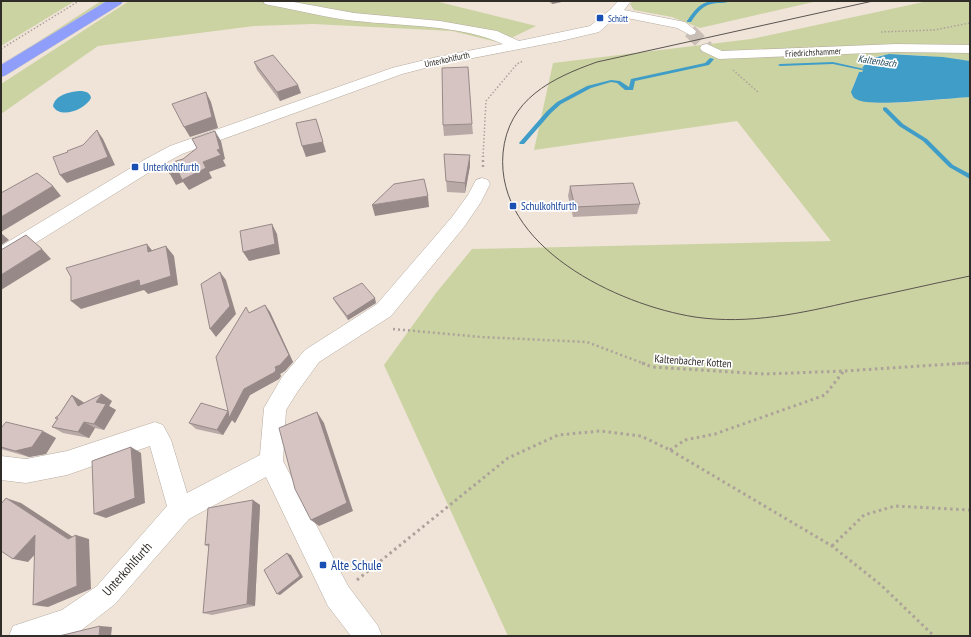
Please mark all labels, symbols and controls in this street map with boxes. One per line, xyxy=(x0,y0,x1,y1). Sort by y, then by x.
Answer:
marker: Schütt xyxy=(595,13,605,23)
place label: Schütt xyxy=(608,13,628,24)
street label: Friedrichshammer xyxy=(785,45,842,59)
street label: Unterkohlfurth xyxy=(423,49,471,69)
water label: Kaltenbach xyxy=(857,52,898,70)
place label: Unterkohlfurth xyxy=(143,160,199,174)
marker: Unterkohlfurth xyxy=(130,162,140,172)
place label: Schulkohlfurth xyxy=(521,199,577,213)
marker: Schulkohlfurth xyxy=(508,201,518,211)
street label: Kaltenbacher Kotten xyxy=(654,351,732,371)
street label: Unterkohlfurth xyxy=(98,538,156,599)
place label: Alte Schule xyxy=(331,557,382,574)
marker: Alte Schule xyxy=(318,560,328,570)

